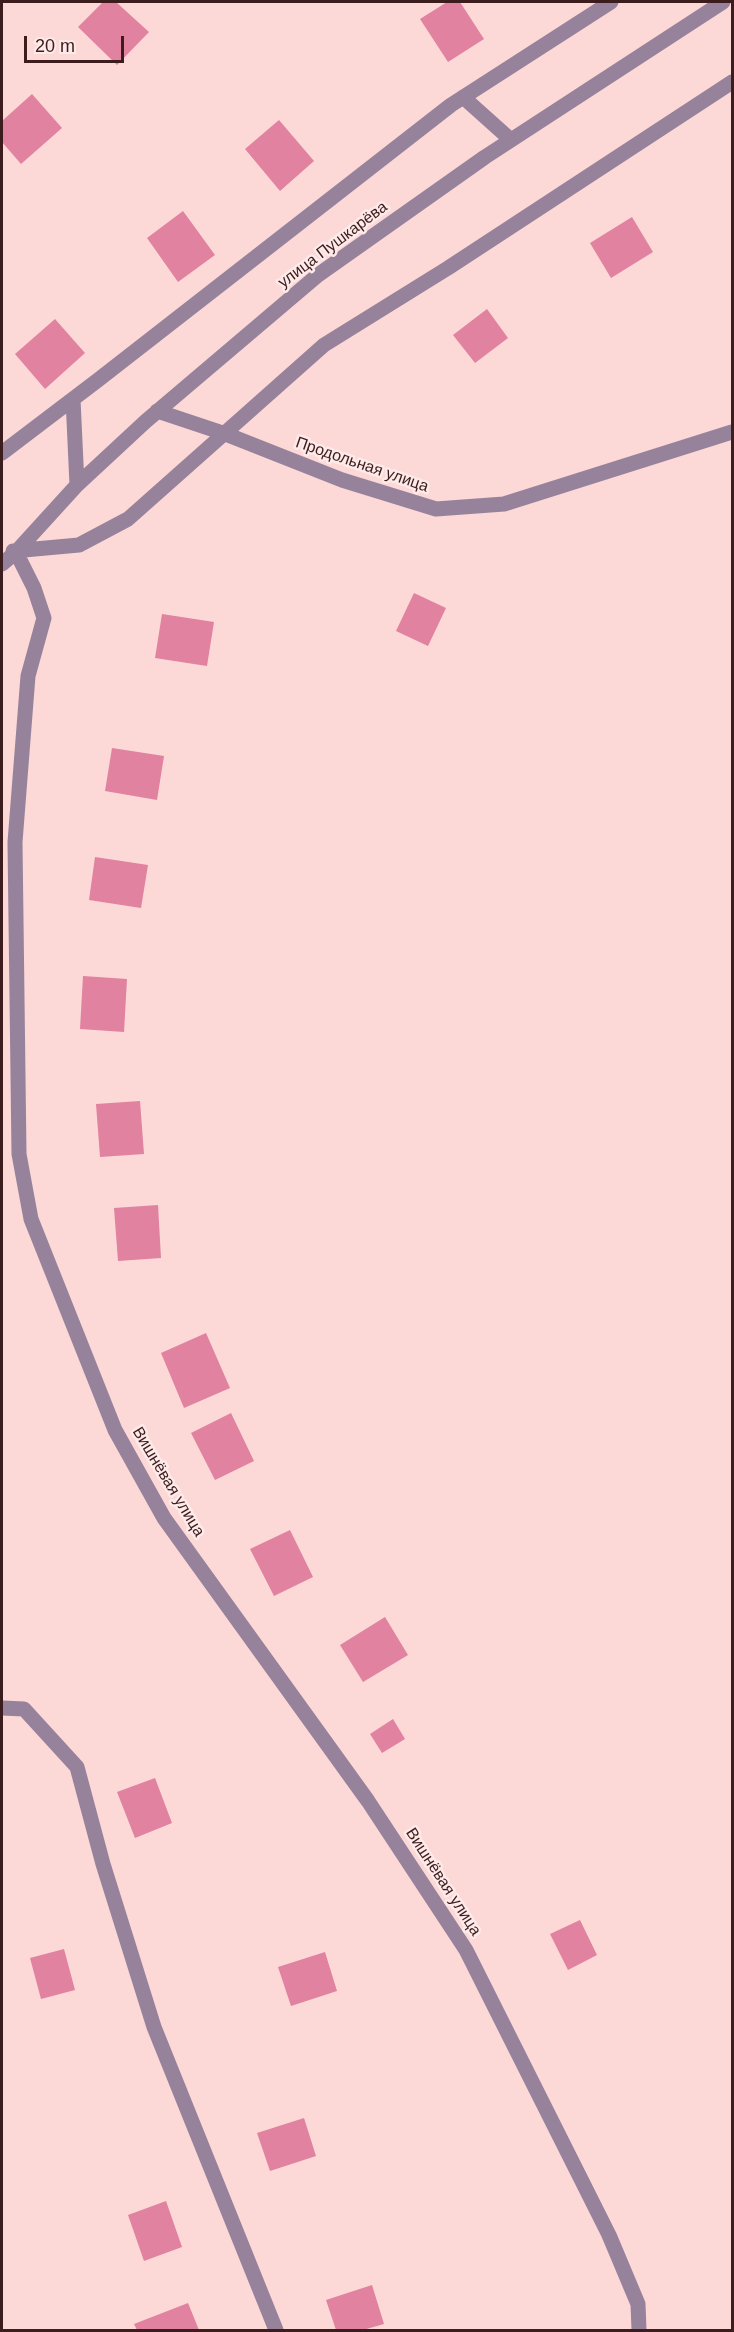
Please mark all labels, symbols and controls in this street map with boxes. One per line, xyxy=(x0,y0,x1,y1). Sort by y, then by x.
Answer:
scale bar xyxy=(27,24,128,62)
text: 20 m xyxy=(35,36,75,56)
street label: улица Пушкарёва xyxy=(275,198,391,292)
street label: Продольная улица xyxy=(293,433,431,497)
street label: Вишнёвая улица xyxy=(128,1424,208,1540)
street label: Вишнёвая улица xyxy=(401,1825,485,1939)

